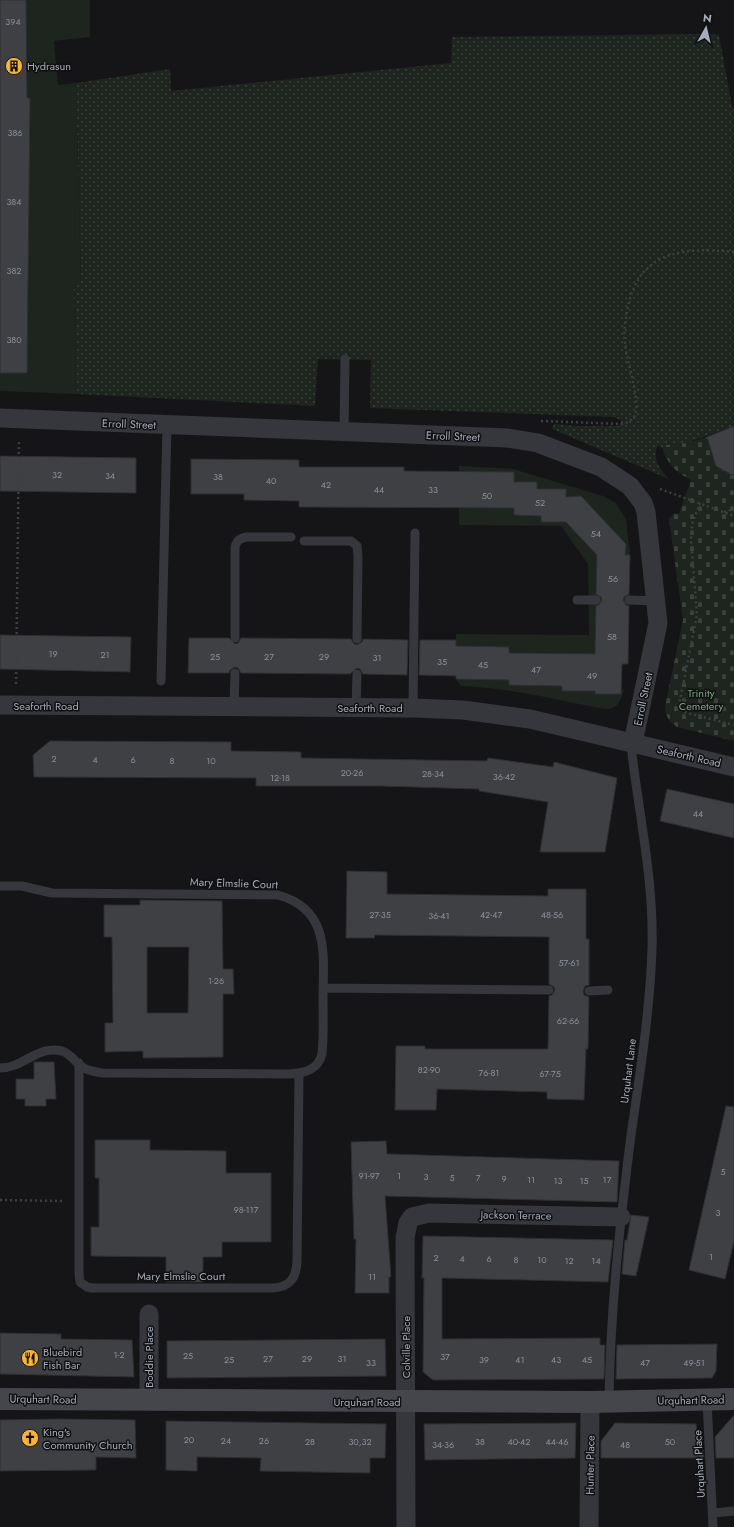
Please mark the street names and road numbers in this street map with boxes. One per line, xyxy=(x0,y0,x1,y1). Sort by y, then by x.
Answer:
street label: Erroll Street xyxy=(102,415,157,433)
street label: Erroll Street xyxy=(426,427,481,445)
street label: Erroll Street xyxy=(630,671,657,727)
street label: Seaforth Road xyxy=(13,698,79,714)
street label: Seaforth Road xyxy=(337,700,403,716)
street label: Seaforth Road xyxy=(655,741,723,771)
street label: Mary Elmslie Court xyxy=(190,873,279,893)
street label: Urquhart Lane xyxy=(616,1037,640,1104)
street label: Jackson Terrace xyxy=(478,1206,552,1224)
street label: Mary Elmslie Court xyxy=(137,1268,225,1284)
street label: Colville Place xyxy=(398,1315,414,1378)
street label: Boddie Place xyxy=(141,1326,157,1388)
street label: Urquhart Road xyxy=(9,1390,77,1408)
street label: Urquhart Road xyxy=(657,1391,725,1409)
street label: Urquhart Road xyxy=(333,1394,401,1410)
street label: Urquhart Place xyxy=(689,1429,709,1498)
street label: Hunter Place xyxy=(581,1435,599,1495)

